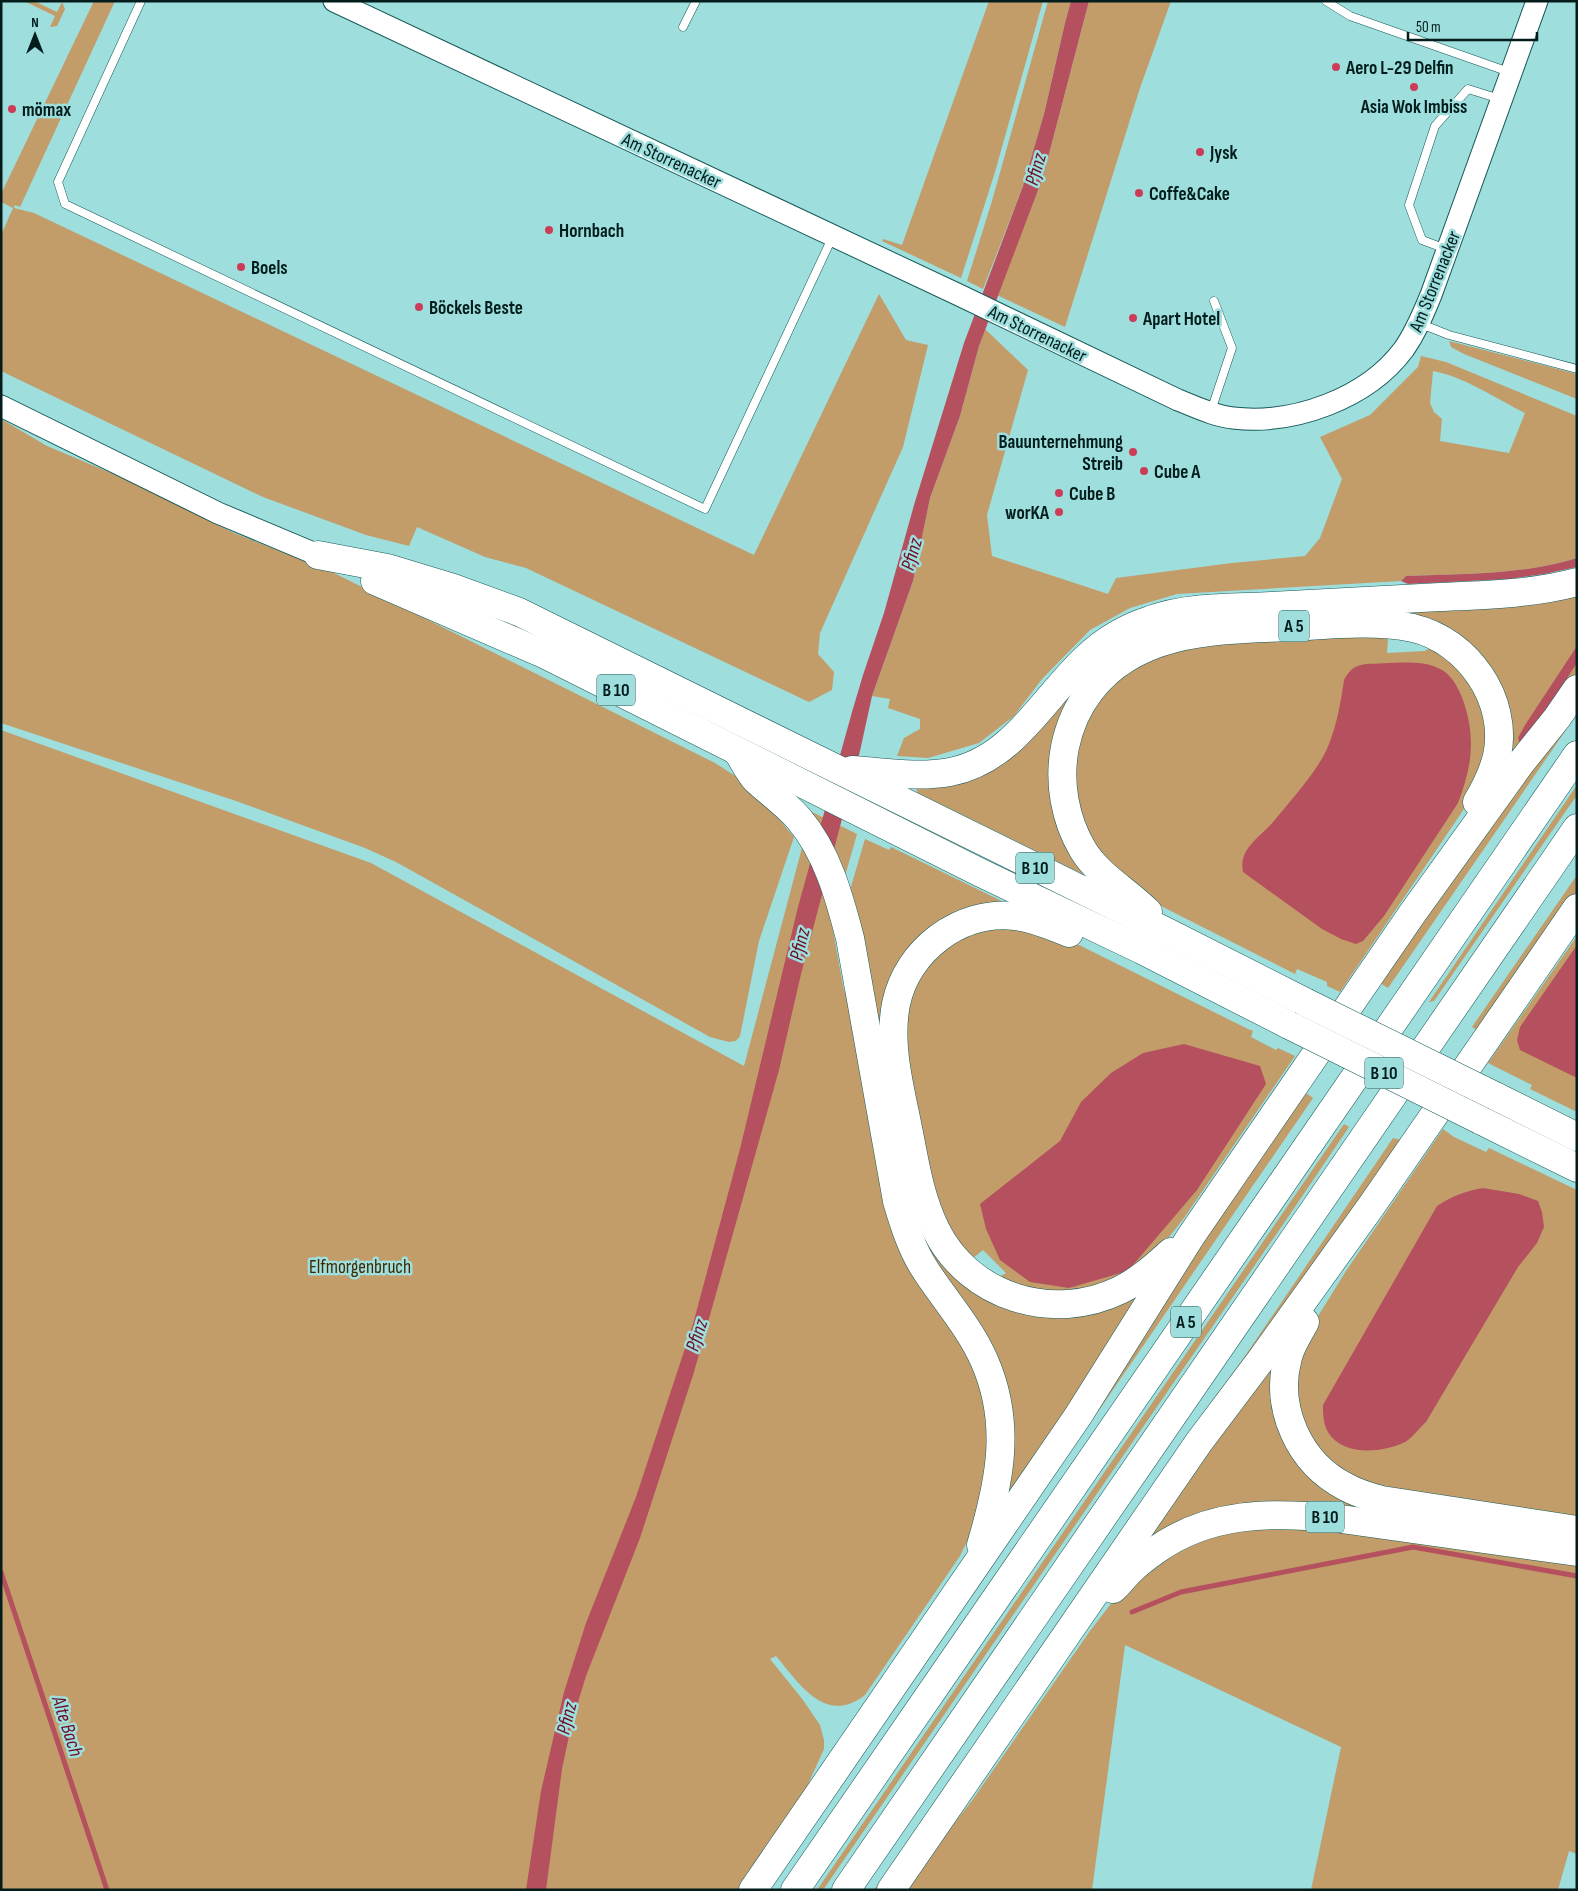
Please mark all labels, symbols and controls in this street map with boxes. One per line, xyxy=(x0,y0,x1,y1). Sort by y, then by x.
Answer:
north arrow xyxy=(10,10,60,60)
scale bar xyxy=(1408,10,1537,42)
text: N xyxy=(31,14,39,31)
text: 50 m xyxy=(1416,18,1441,37)
place label: Aero L-29 Delfin xyxy=(1345,57,1454,80)
marker: Aero L-29 Delfin xyxy=(1330,61,1342,73)
marker: Asia Wok Imbiss xyxy=(1408,81,1420,93)
place label: Asia Wok Imbiss xyxy=(1360,96,1467,119)
place label: mömax xyxy=(22,99,71,122)
marker: mömax xyxy=(6,103,18,115)
street label: Am Storrenacker xyxy=(617,128,725,195)
place label: Jysk xyxy=(1209,142,1237,165)
marker: Jysk xyxy=(1194,146,1206,158)
water label: Pfinz xyxy=(1020,149,1052,188)
place label: Coffe&Cake xyxy=(1149,183,1230,206)
marker: Coffe&Cake xyxy=(1133,187,1145,199)
place label: Hornbach xyxy=(559,220,624,243)
marker: Hornbach xyxy=(543,224,555,236)
street label: Am Storrenacker xyxy=(1404,227,1466,336)
place label: Boels xyxy=(251,257,288,280)
marker: Boels xyxy=(235,261,247,273)
place label: Böckels Beste xyxy=(429,297,523,320)
street label: Am Storrenacker xyxy=(983,300,1091,368)
marker: Böckels Beste xyxy=(413,301,425,313)
place label: Apart Hotel xyxy=(1142,308,1220,331)
marker: Apart Hotel xyxy=(1127,312,1139,324)
place label: Bauunternehmung Streib xyxy=(998,431,1123,476)
marker: Bauunternehmung Streib xyxy=(1127,446,1139,458)
place label: Cube A xyxy=(1154,461,1201,484)
marker: Cube A xyxy=(1138,465,1150,477)
place label: Cube B xyxy=(1069,483,1115,506)
marker: Cube B xyxy=(1053,487,1065,499)
place label: worKA xyxy=(1005,502,1050,525)
marker: worKA xyxy=(1053,506,1065,518)
water label: Pfinz xyxy=(896,534,928,573)
road number: A 5 xyxy=(1279,610,1309,642)
road number: B 10 xyxy=(597,674,635,706)
road number: B 10 xyxy=(1016,852,1054,884)
water label: Pfinz xyxy=(784,925,816,963)
road number: B 10 xyxy=(1365,1058,1403,1088)
park label: Elfmorgenbruch xyxy=(309,1256,411,1279)
road number: A 5 xyxy=(1171,1306,1201,1338)
water label: Pfinz xyxy=(681,1315,714,1354)
road number: B 10 xyxy=(1306,1501,1344,1532)
water label: Alte Bach xyxy=(46,1692,88,1760)
water label: Pfinz xyxy=(551,1699,583,1737)

